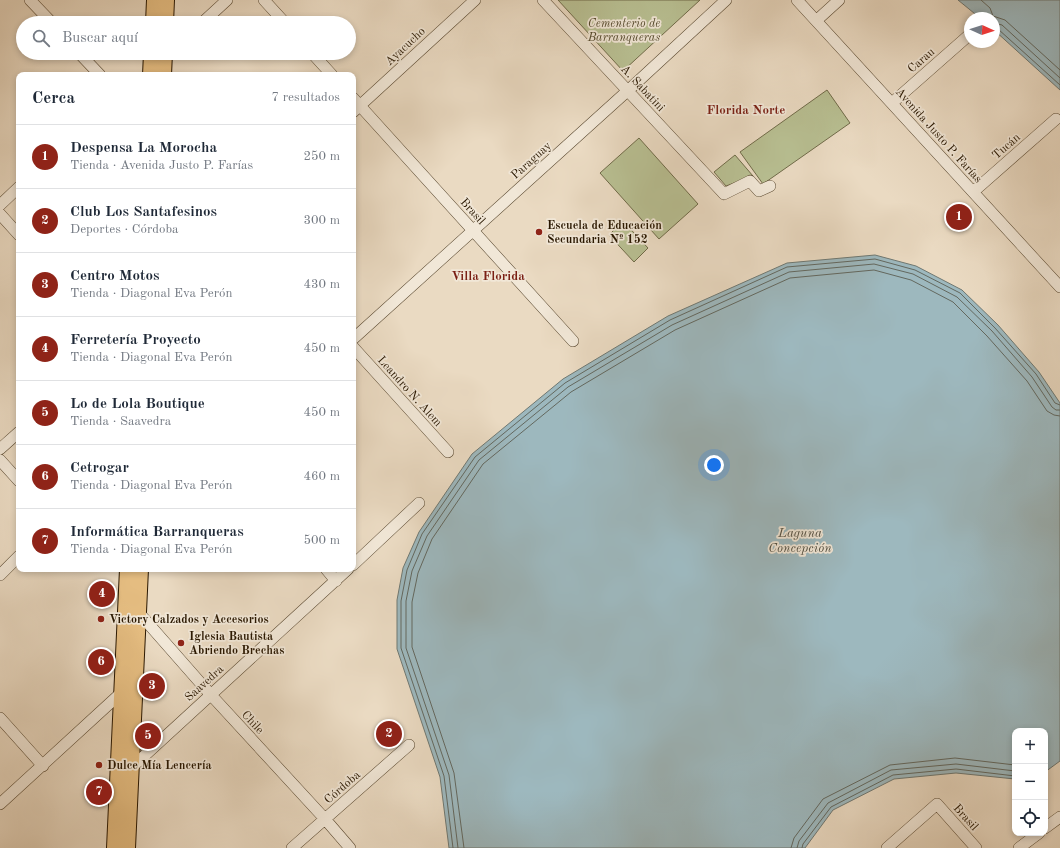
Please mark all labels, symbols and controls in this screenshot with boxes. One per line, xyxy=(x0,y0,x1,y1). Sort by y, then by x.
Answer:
north arrow xyxy=(964,12,1000,48)
search box xyxy=(16,16,356,60)
park label: Cementerio de Barranqueras xyxy=(587,18,660,44)
street label: Ayacucho xyxy=(383,25,428,68)
icon: search xyxy=(30,27,52,49)
text: Buscar aquí xyxy=(62,31,138,46)
street label: Carau xyxy=(906,46,938,76)
street label: A. Sabatini xyxy=(618,63,667,114)
street label: Avenida Justo P. Farías xyxy=(893,86,984,185)
text: Cerca xyxy=(32,90,75,107)
text: 7 resultados xyxy=(272,91,340,104)
district label: Florida Norte xyxy=(707,104,786,117)
street label: Tucán xyxy=(990,131,1023,162)
street label: Paraguay xyxy=(509,139,555,182)
text: Despensa La Morocha xyxy=(70,141,217,156)
text: 1 xyxy=(41,150,49,163)
text: 250 m xyxy=(303,150,340,163)
text: Tienda · Avenida Justo P. Farías xyxy=(70,159,253,172)
street label: Brasil xyxy=(457,196,487,227)
pin: 1 xyxy=(946,202,972,232)
text: Club Los Santafesinos xyxy=(70,205,217,220)
text: 2 xyxy=(41,214,49,227)
text: 300 m xyxy=(303,214,340,227)
place label: Escuela de Educación Secundaria Nº 152 xyxy=(547,220,662,246)
text: Deportes · Córdoba xyxy=(70,223,179,236)
marker: Escuela de Educación Secundaria Nº 152 xyxy=(534,227,544,237)
text: Centro Motos xyxy=(70,269,159,284)
district label: Villa Florida xyxy=(451,270,525,283)
text: 3 xyxy=(41,278,49,291)
text: 430 m xyxy=(303,278,340,291)
text: Tienda · Diagonal Eva Perón xyxy=(70,287,233,300)
text: Ferretería Proyecto xyxy=(70,333,201,348)
text: 4 xyxy=(41,342,49,355)
text: 450 m xyxy=(303,342,340,355)
text: Tienda · Diagonal Eva Perón xyxy=(70,351,233,364)
street label: Leandro N. Alem xyxy=(375,354,444,429)
text: Lo de Lola Boutique xyxy=(70,397,205,412)
text: 5 xyxy=(41,406,49,419)
text: 450 m xyxy=(303,406,340,419)
text: Tienda · Saavedra xyxy=(70,415,171,428)
your location xyxy=(704,455,724,475)
text: Cetrogar xyxy=(70,461,129,476)
text: 6 xyxy=(41,470,49,483)
text: 460 m xyxy=(303,470,340,483)
text: Tienda · Diagonal Eva Perón xyxy=(70,479,233,492)
text: Informática Barranqueras xyxy=(70,525,244,540)
water label: Laguna Concepción xyxy=(768,527,832,555)
text: 7 xyxy=(41,534,49,547)
text: 500 m xyxy=(303,534,340,547)
text: Tienda · Diagonal Eva Perón xyxy=(70,543,233,556)
pin: 4 xyxy=(89,579,115,609)
marker: Victory Calzados y Accesorios xyxy=(96,614,106,624)
place label: Victory Calzados y Accesorios xyxy=(109,614,269,626)
place label: Iglesia Bautista Abriendo Brechas xyxy=(189,631,284,657)
marker: Iglesia Bautista Abriendo Brechas xyxy=(176,638,186,648)
pin: 6 xyxy=(88,647,114,677)
street label: Saavedra xyxy=(183,663,226,704)
pin: 3 xyxy=(139,671,165,701)
street label: Chile xyxy=(239,709,266,737)
pin: 2 xyxy=(376,719,402,749)
pin: 5 xyxy=(135,721,161,751)
map controls xyxy=(1012,728,1048,836)
button: + xyxy=(1012,728,1048,764)
marker: Dulce Mía Lencería xyxy=(94,760,104,770)
place label: Dulce Mía Lencería xyxy=(107,760,212,772)
button: − xyxy=(1012,764,1048,800)
street label: Córdoba xyxy=(322,769,363,806)
pin: 7 xyxy=(86,777,112,807)
button: locate xyxy=(1012,800,1048,836)
street label: Brasil xyxy=(950,802,980,833)

